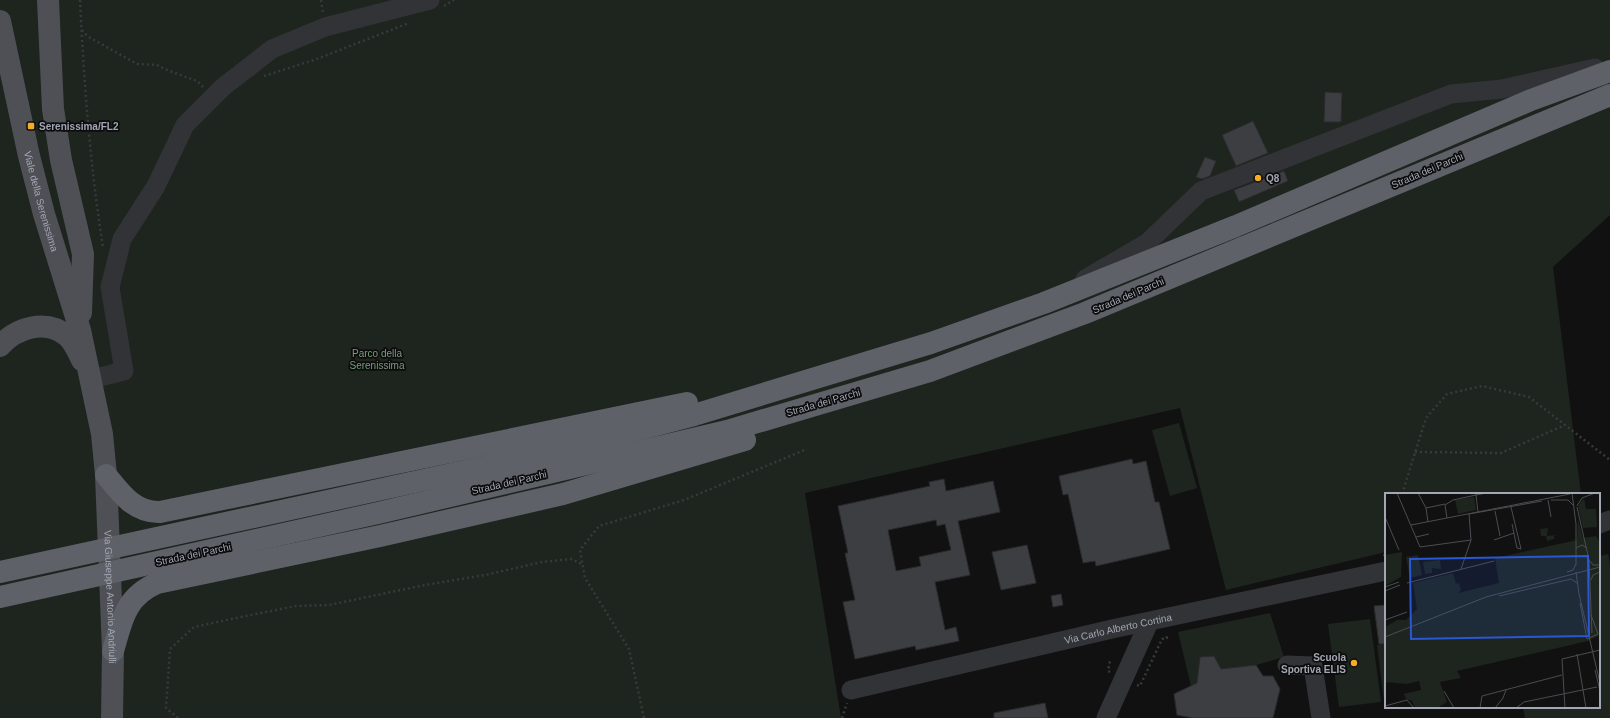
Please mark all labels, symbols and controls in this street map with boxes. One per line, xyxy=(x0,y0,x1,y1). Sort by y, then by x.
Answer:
marker: Serenissima/FL2 xyxy=(26,121,36,131)
place label: Serenissima/FL2 xyxy=(39,121,119,132)
street label: Viale della Serenissima xyxy=(22,150,60,253)
street label: Strada dei Parchi xyxy=(1390,150,1465,191)
marker: Q8 xyxy=(1253,173,1263,183)
place label: Q8 xyxy=(1266,173,1280,184)
street label: Strada dei Parchi xyxy=(1091,275,1166,316)
park label: Parco della Serenissima xyxy=(349,348,405,371)
street label: Strada dei Parchi xyxy=(785,387,862,418)
street label: Strada dei Parchi xyxy=(470,468,548,496)
inset map xyxy=(1385,493,1600,708)
street label: Via Giuseppe Antonio Andriulli xyxy=(102,530,118,664)
street label: Strada dei Parchi xyxy=(154,541,232,568)
street label: Via Carlo Alberto Cortina xyxy=(1063,611,1173,646)
place label: Scuola Sportiva ELIS xyxy=(1281,652,1346,675)
marker: Scuola Sportiva ELIS xyxy=(1349,658,1359,668)

